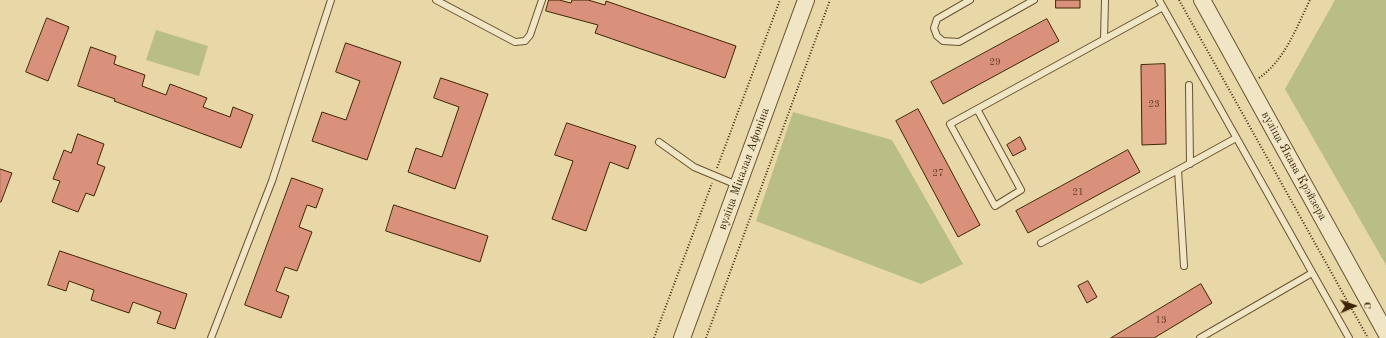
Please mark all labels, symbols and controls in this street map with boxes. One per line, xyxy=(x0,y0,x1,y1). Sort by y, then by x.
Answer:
house number: 29 xyxy=(989,56,1001,68)
house number: 23 xyxy=(1148,98,1160,110)
street label: вуліца Мікалая Афоніна xyxy=(715,106,773,232)
street label: вуліца Якава Крэйзера xyxy=(1258,109,1330,223)
house number: 27 xyxy=(932,167,944,179)
house number: 21 xyxy=(1072,186,1084,198)
north arrow xyxy=(1334,286,1374,326)
text: С xyxy=(1361,302,1372,309)
house number: 13 xyxy=(1155,314,1167,326)

